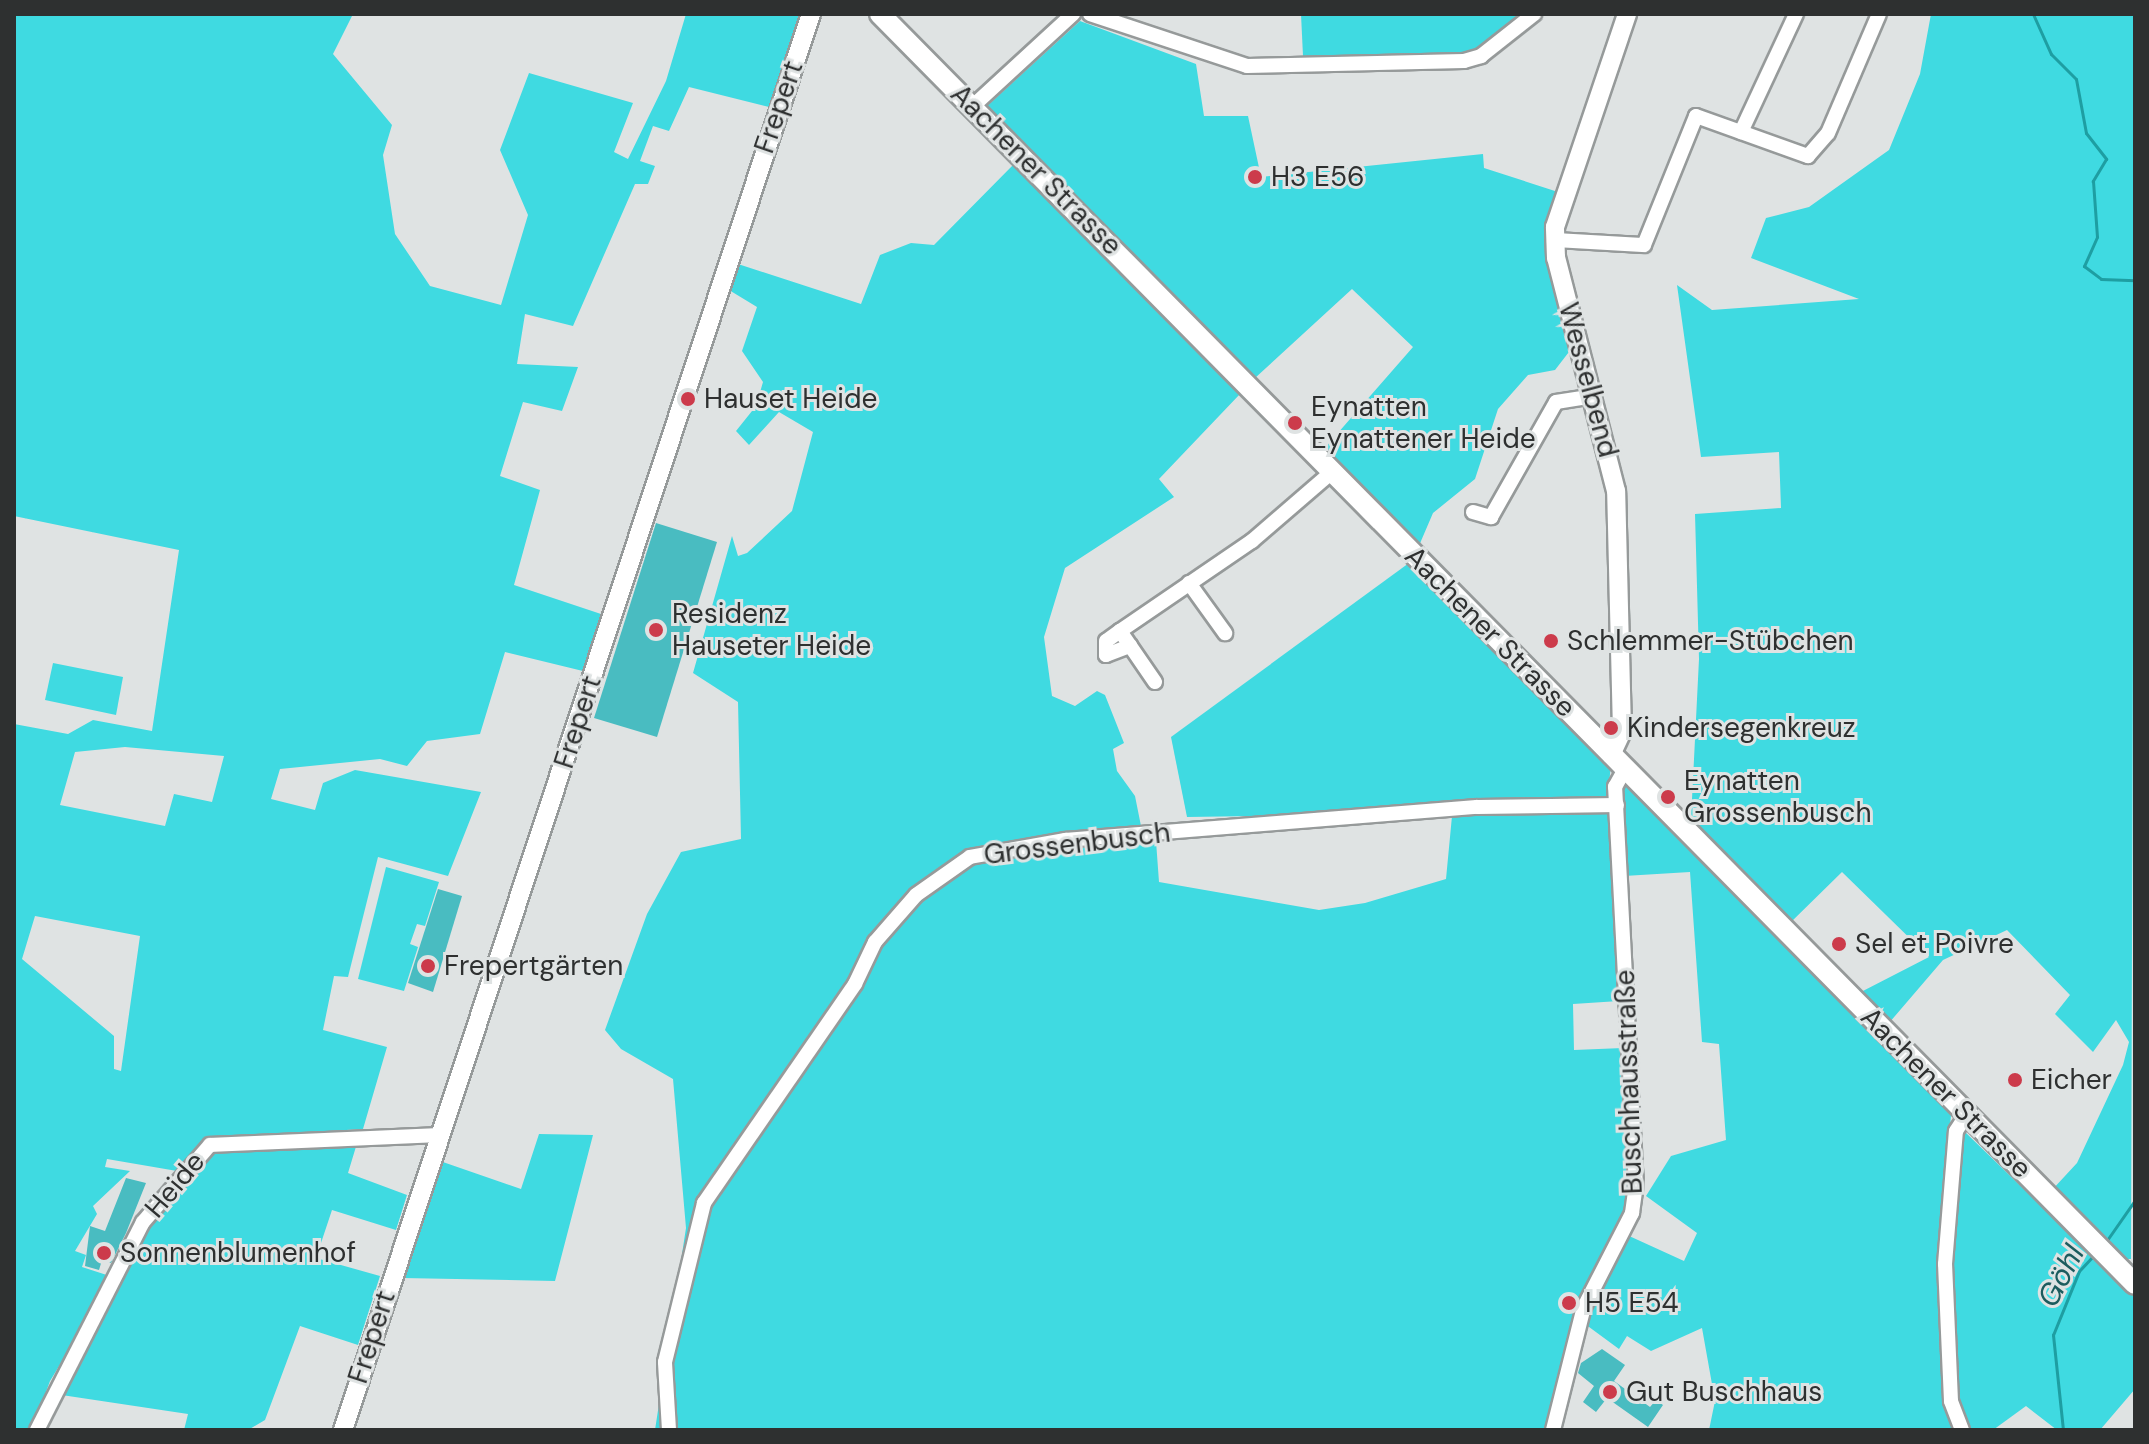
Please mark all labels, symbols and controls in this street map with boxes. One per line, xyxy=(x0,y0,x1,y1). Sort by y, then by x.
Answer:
street label: Frepert xyxy=(748,56,810,158)
street label: Aachener Strasse xyxy=(944,78,1128,262)
place label: H3 E56 xyxy=(1271,160,1365,194)
marker: H3 E56 xyxy=(1246,168,1264,186)
street label: Wesselbend xyxy=(1551,299,1625,461)
place label: Hauset Heide xyxy=(704,382,877,416)
marker: Hauset Heide xyxy=(679,390,697,408)
place label: Eynatten Eynattener Heide xyxy=(1311,390,1536,456)
marker: Eynatten Eynattener Heide xyxy=(1286,414,1304,432)
street label: Aachener Strasse xyxy=(1398,540,1582,724)
place label: Residenz Hauseter Heide xyxy=(672,597,871,663)
marker: Residenz Hauseter Heide xyxy=(647,621,665,639)
place label: Schlemmer-Stübchen xyxy=(1567,624,1854,658)
marker: Schlemmer-Stübchen xyxy=(1542,632,1560,650)
street label: Frepert xyxy=(547,671,609,773)
place label: Kindersegenkreuz xyxy=(1627,711,1856,745)
marker: Kindersegenkreuz xyxy=(1602,719,1620,737)
place label: Eynatten Grossenbusch xyxy=(1684,764,1871,830)
marker: Eynatten Grossenbusch xyxy=(1659,788,1677,806)
street label: Grossenbusch xyxy=(982,816,1172,872)
place label: Sel et Poivre xyxy=(1855,927,2014,961)
marker: Sel et Poivre xyxy=(1830,935,1848,953)
place label: Frepertgärten xyxy=(444,949,623,983)
marker: Frepertgärten xyxy=(419,957,437,975)
street label: Buschhausstraße xyxy=(1608,969,1650,1195)
street label: Aachener Strasse xyxy=(1854,1001,2038,1185)
place label: Eicher xyxy=(2031,1063,2112,1097)
marker: Eicher xyxy=(2006,1071,2024,1089)
street label: Heide xyxy=(138,1145,212,1225)
place label: Sonnenblumenhof xyxy=(120,1236,356,1270)
water label: Göhl xyxy=(2030,1239,2092,1313)
marker: Sonnenblumenhof xyxy=(95,1244,113,1262)
street label: Frepert xyxy=(341,1286,403,1388)
place label: H5 E54 xyxy=(1585,1286,1678,1320)
marker: H5 E54 xyxy=(1560,1294,1578,1312)
place label: Gut Buschhaus xyxy=(1626,1375,1822,1409)
marker: Gut Buschhaus xyxy=(1601,1383,1619,1401)

